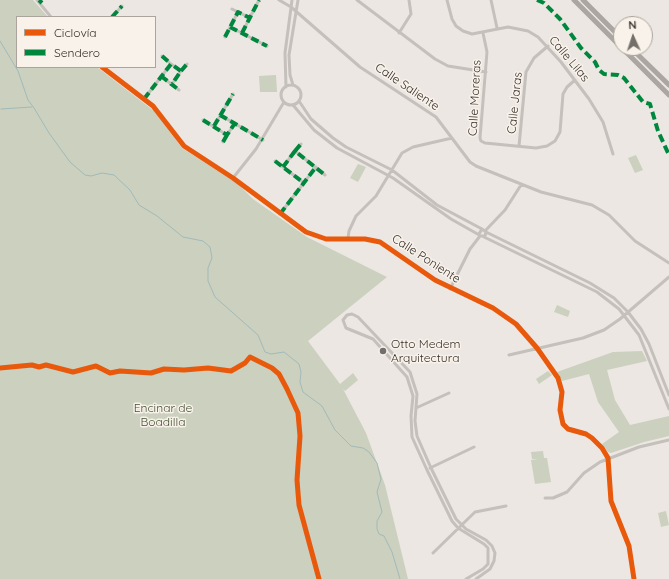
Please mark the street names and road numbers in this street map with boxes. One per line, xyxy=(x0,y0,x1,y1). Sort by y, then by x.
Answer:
street label: Calle Lilas xyxy=(546,33,592,85)
street label: Calle Saliente xyxy=(372,60,442,114)
street label: Calle Moreras xyxy=(466,60,484,136)
street label: Calle Jaras xyxy=(505,71,525,135)
street label: Calle Poniente xyxy=(389,231,463,287)

